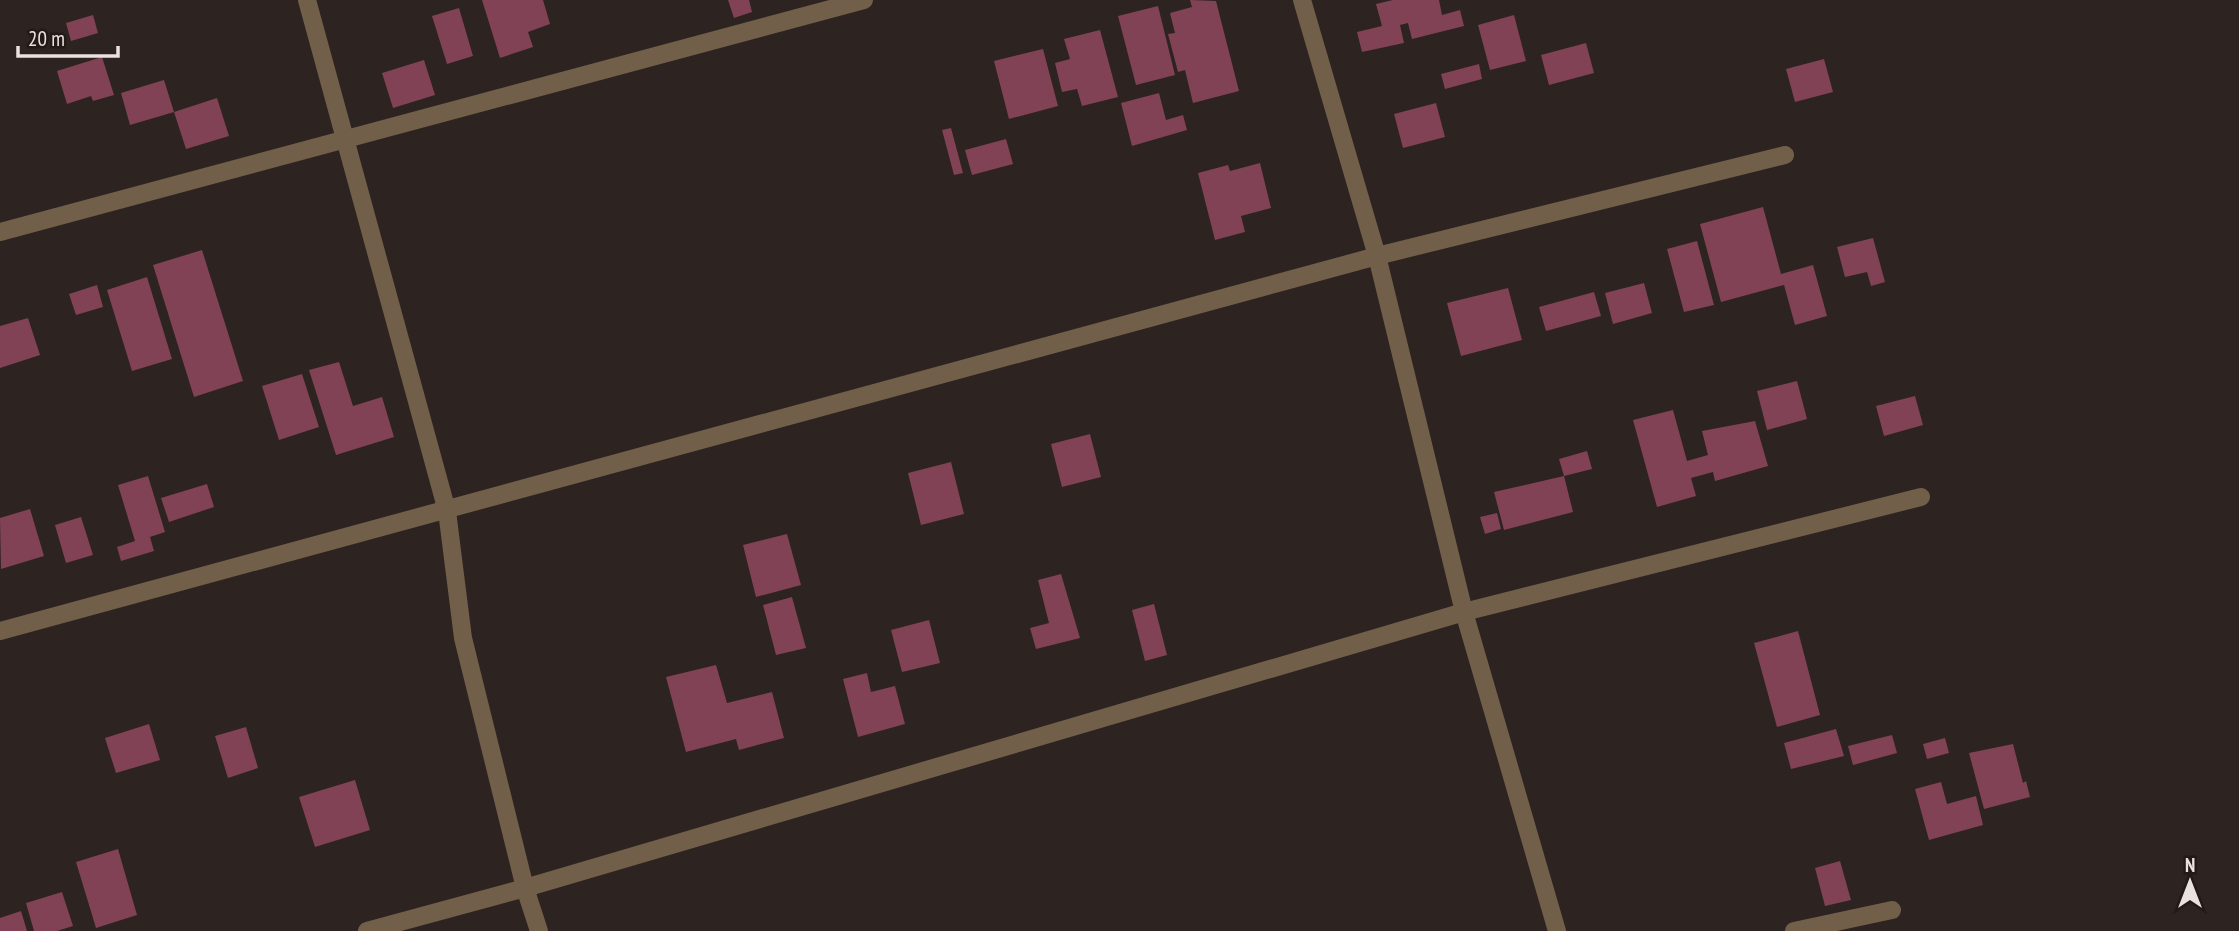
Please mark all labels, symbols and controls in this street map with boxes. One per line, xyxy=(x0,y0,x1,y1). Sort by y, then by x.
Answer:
scale bar xyxy=(18,14,117,58)
text: 20 m xyxy=(28,25,65,52)
north arrow xyxy=(2155,847,2225,917)
text: N xyxy=(2185,853,2195,877)

